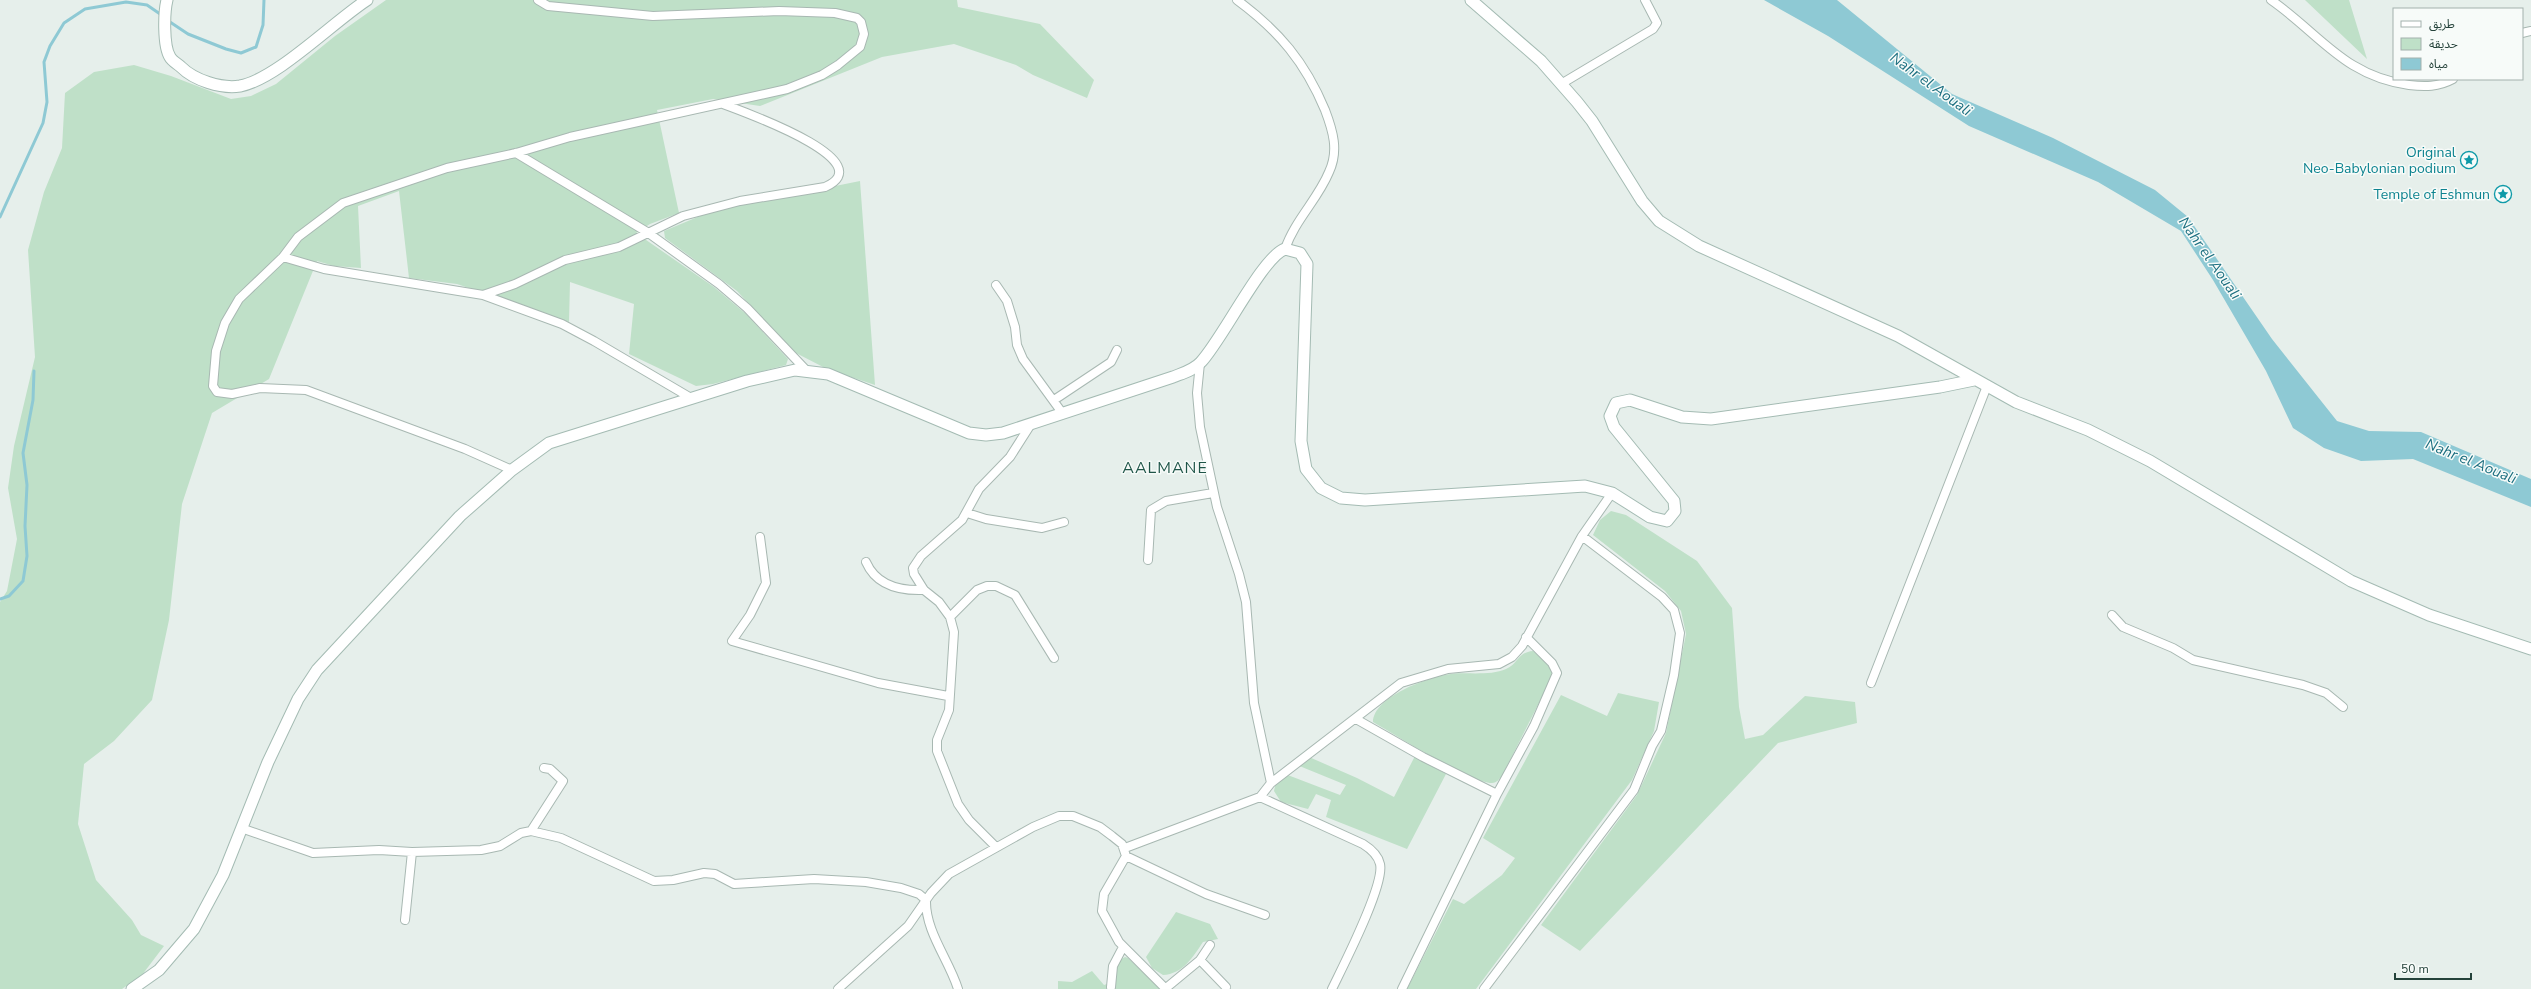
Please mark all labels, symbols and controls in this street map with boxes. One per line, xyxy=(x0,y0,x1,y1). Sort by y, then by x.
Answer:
legend xyxy=(2393,8,2523,80)
text: طريق xyxy=(2429,16,2455,32)
text: حديقة xyxy=(2429,36,2458,52)
water label: Nahr el Aouali xyxy=(1886,48,1976,121)
text: مياه xyxy=(2429,56,2448,72)
place label: Original Neo-Babylonian podium xyxy=(2303,143,2457,178)
place icon: Original Neo-Babylonian podium xyxy=(2459,150,2479,170)
place icon: Temple of Eshmun xyxy=(2493,184,2513,204)
place label: Temple of Eshmun xyxy=(2373,185,2490,204)
water label: Nahr el Aouali xyxy=(2174,213,2246,304)
water label: Nahr el Aouali xyxy=(2422,434,2520,489)
district label: AALMANE xyxy=(1122,457,1208,479)
scale bar xyxy=(2395,955,2471,981)
text: 50 m xyxy=(2401,961,2429,977)

